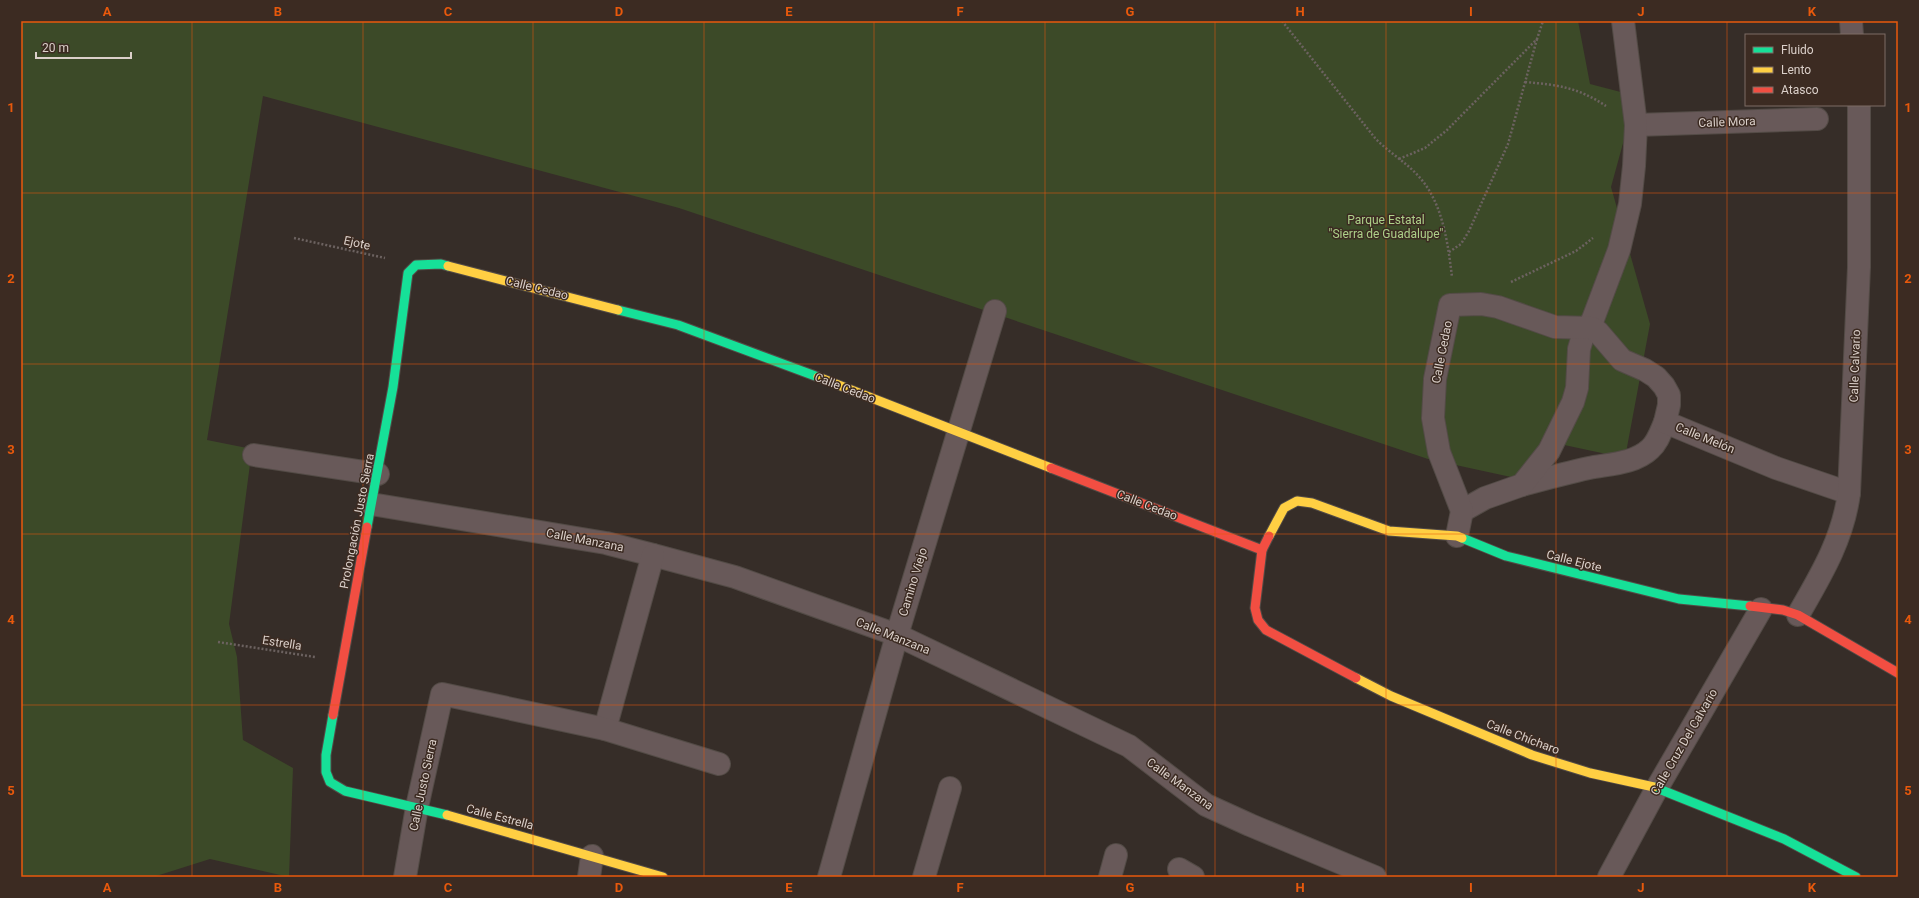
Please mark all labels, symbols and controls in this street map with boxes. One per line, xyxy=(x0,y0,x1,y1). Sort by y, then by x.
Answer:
text: A xyxy=(103,4,112,19)
text: B xyxy=(274,4,282,19)
text: C xyxy=(444,4,453,19)
text: D xyxy=(615,4,623,19)
text: E xyxy=(785,4,793,19)
text: F xyxy=(956,4,964,19)
text: G xyxy=(1126,4,1135,19)
text: H xyxy=(1295,4,1305,19)
text: I xyxy=(1469,4,1473,19)
text: J xyxy=(1637,4,1645,19)
text: K xyxy=(1808,4,1817,19)
scale bar xyxy=(36,34,131,60)
legend xyxy=(1745,34,1885,106)
text: 20 m xyxy=(42,41,69,55)
text: Fluido xyxy=(1781,43,1814,57)
text: Lento xyxy=(1781,63,1811,77)
text: Atasco xyxy=(1781,83,1819,97)
text: 1 xyxy=(7,100,15,115)
text: 1 xyxy=(1904,100,1912,115)
street label: Calle Mora xyxy=(1698,114,1756,130)
park label: Parque Estatal "Sierra de Guadalupe" xyxy=(1329,213,1444,241)
street label: Ejote xyxy=(342,233,372,253)
text: 2 xyxy=(7,271,15,286)
text: 2 xyxy=(1904,271,1912,286)
street label: Calle Cedao xyxy=(504,273,570,303)
street label: Calle Cedao xyxy=(1429,319,1455,385)
street label: Calle Calvario xyxy=(1847,329,1863,403)
street label: Calle Cedao xyxy=(813,370,877,406)
street label: Calle Melón xyxy=(1673,420,1737,456)
text: 3 xyxy=(7,442,15,457)
text: 3 xyxy=(1904,442,1912,457)
street label: Prolongación Justo Sierra xyxy=(337,452,377,590)
street label: Calle Cedao xyxy=(1115,487,1179,523)
street label: Calle Manzana xyxy=(545,526,625,554)
street label: Camino Viejo xyxy=(896,546,930,618)
street label: Calle Ejote xyxy=(1545,547,1603,575)
text: 4 xyxy=(7,612,15,627)
text: 4 xyxy=(1904,612,1912,627)
street label: Calle Manzana xyxy=(854,615,932,657)
street label: Estrella xyxy=(261,633,303,653)
street label: Calle Cruz Del Calvario xyxy=(1648,686,1720,798)
street label: Calle Chícharo xyxy=(1484,717,1562,757)
street label: Calle Justo Sierra xyxy=(406,738,440,832)
street label: Calle Manzana xyxy=(1144,755,1216,813)
text: 5 xyxy=(7,783,15,798)
text: 5 xyxy=(1904,783,1912,798)
street label: Calle Estrella xyxy=(465,801,535,833)
text: A xyxy=(103,880,112,895)
text: B xyxy=(274,880,282,895)
text: C xyxy=(444,880,453,895)
text: D xyxy=(615,880,623,895)
text: E xyxy=(785,880,793,895)
text: F xyxy=(956,880,964,895)
text: G xyxy=(1126,880,1135,895)
text: H xyxy=(1295,880,1305,895)
text: I xyxy=(1469,880,1473,895)
text: J xyxy=(1637,880,1645,895)
text: K xyxy=(1808,880,1817,895)

